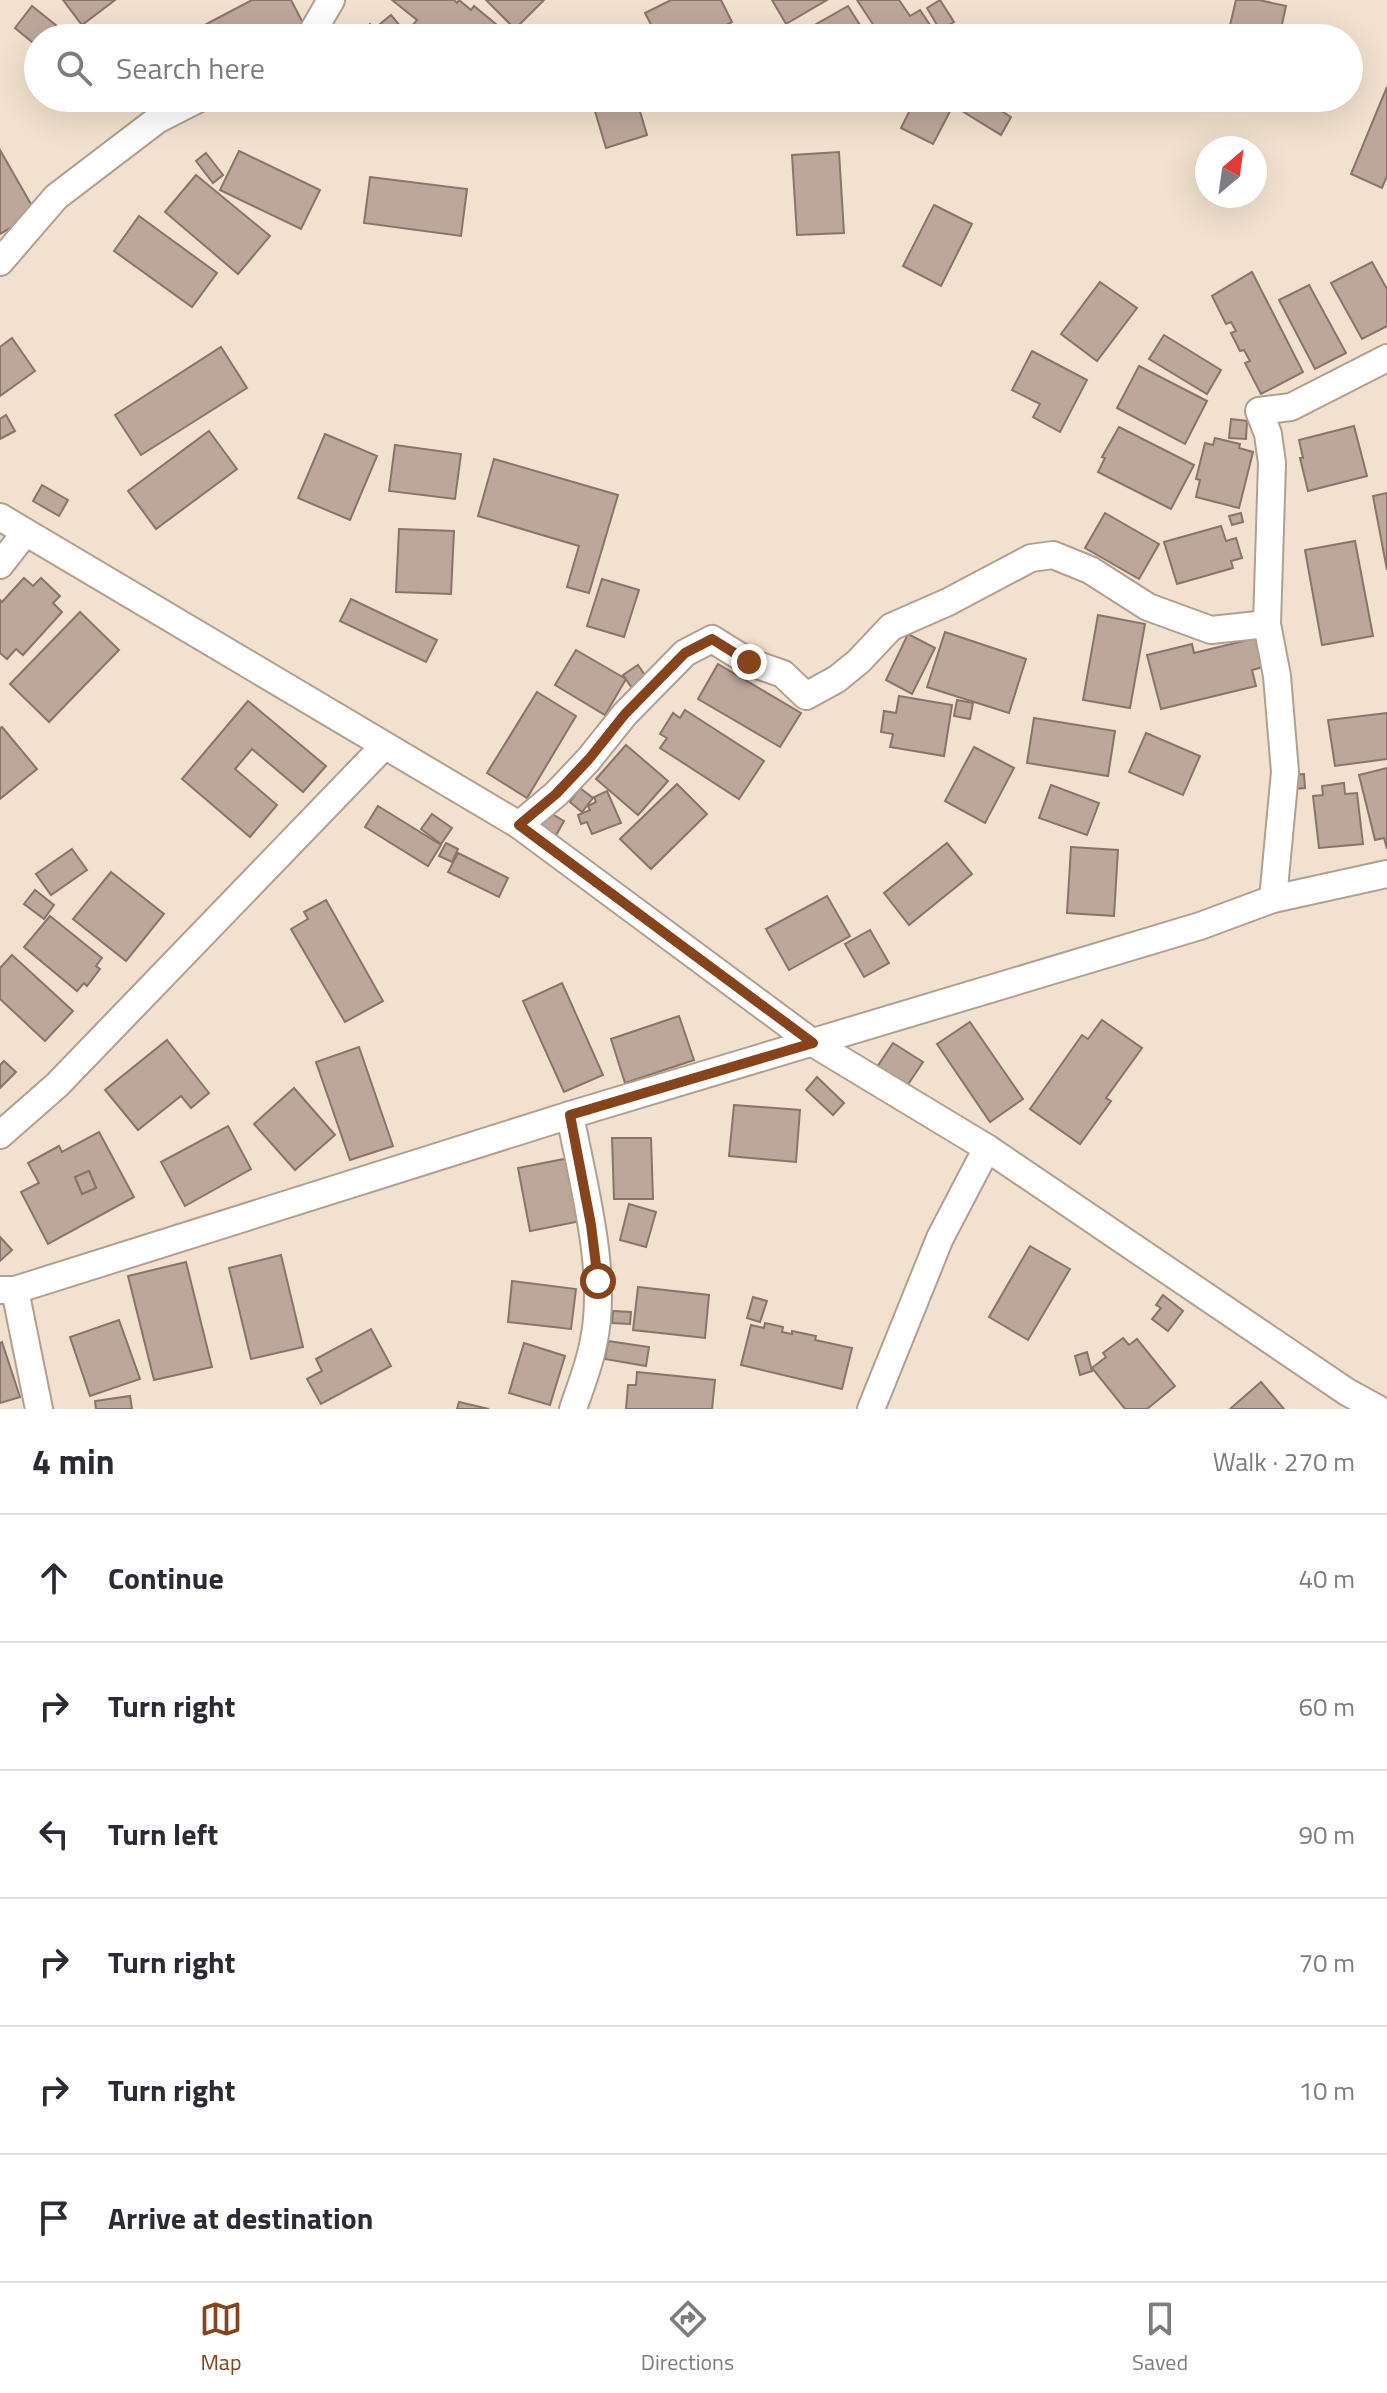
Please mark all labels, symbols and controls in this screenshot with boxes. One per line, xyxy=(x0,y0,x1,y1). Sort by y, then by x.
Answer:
search box xyxy=(24,24,1363,112)
text: Search here xyxy=(116,45,265,91)
icon: search xyxy=(52,46,96,90)
north arrow xyxy=(1195,136,1267,208)
route end xyxy=(731,644,767,680)
route start xyxy=(580,1263,616,1299)
text: 4 min xyxy=(32,1435,115,1487)
text: Walk · 270 m xyxy=(1213,1442,1355,1481)
text: Continue xyxy=(108,1555,224,1601)
icon: ahead xyxy=(32,1556,76,1600)
text: 40 m xyxy=(1298,1559,1355,1598)
text: Turn right xyxy=(108,1683,236,1729)
icon: right xyxy=(32,1684,76,1728)
text: 60 m xyxy=(1298,1687,1355,1726)
text: Turn left xyxy=(108,1811,218,1857)
icon: left xyxy=(32,1812,76,1856)
text: 90 m xyxy=(1298,1815,1355,1854)
text: Turn right xyxy=(108,1939,236,1985)
icon: right xyxy=(32,1940,76,1984)
text: 70 m xyxy=(1298,1943,1355,1982)
text: Turn right xyxy=(108,2067,236,2113)
icon: right xyxy=(32,2068,76,2112)
text: 10 m xyxy=(1298,2071,1355,2110)
text: Arrive at destination xyxy=(108,2195,373,2241)
icon: arrive xyxy=(32,2196,76,2240)
tab: Map xyxy=(199,2297,243,2379)
tab: Directions xyxy=(641,2297,734,2379)
tab: Saved xyxy=(1132,2297,1188,2379)

